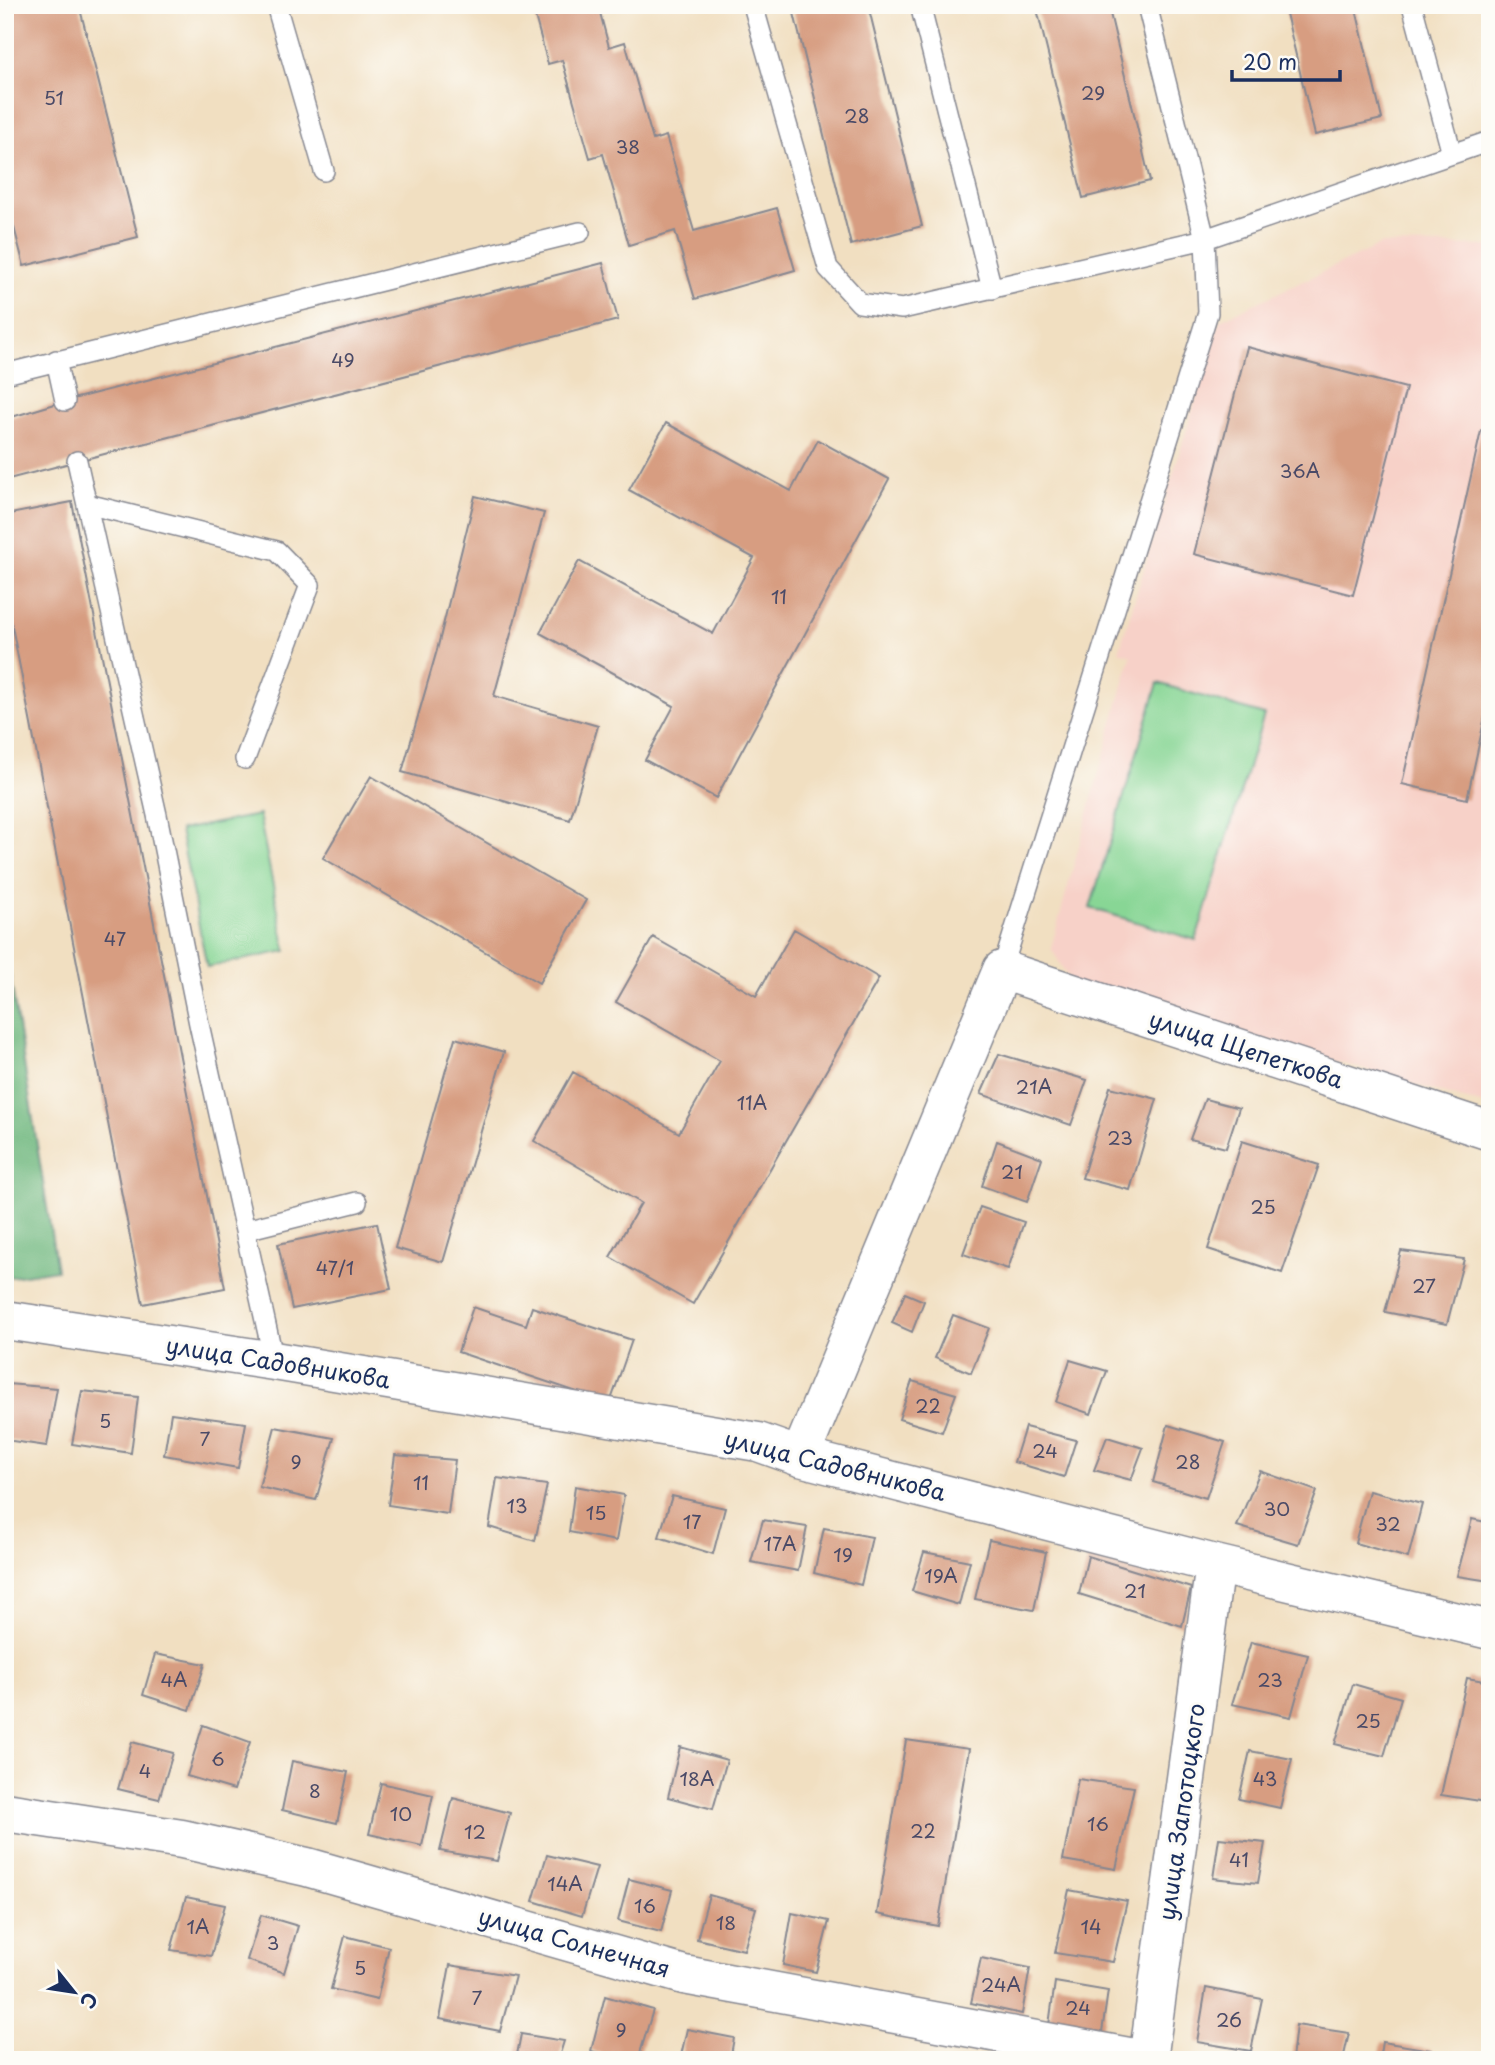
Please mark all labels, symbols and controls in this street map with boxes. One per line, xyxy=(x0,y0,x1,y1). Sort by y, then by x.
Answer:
scale bar xyxy=(1232,38,1341,82)
text: 20 m xyxy=(1243,45,1297,77)
house number: 29 xyxy=(1081,78,1105,106)
house number: 51 xyxy=(44,83,64,111)
house number: 28 xyxy=(844,101,870,129)
house number: 38 xyxy=(616,132,640,160)
house number: 49 xyxy=(331,345,355,373)
house number: 36А xyxy=(1280,456,1320,484)
house number: 11 xyxy=(771,582,787,610)
house number: 47 xyxy=(104,924,126,952)
street label: улица Щепеткова xyxy=(1145,1001,1349,1097)
house number: 21А xyxy=(1016,1072,1052,1100)
house number: 11А xyxy=(737,1088,767,1116)
house number: 23 xyxy=(1107,1123,1133,1151)
house number: 21 xyxy=(1001,1157,1023,1185)
house number: 25 xyxy=(1250,1192,1276,1220)
house number: 47/1 xyxy=(316,1253,354,1281)
house number: 27 xyxy=(1412,1271,1436,1299)
street label: улица Садовникова xyxy=(164,1327,394,1397)
house number: 22 xyxy=(915,1391,941,1419)
house number: 5 xyxy=(99,1406,111,1434)
street label: улица Садовникова xyxy=(721,1420,950,1509)
house number: 7 xyxy=(200,1424,211,1452)
house number: 24 xyxy=(1032,1436,1058,1464)
house number: 9 xyxy=(290,1447,302,1475)
house number: 28 xyxy=(1175,1447,1201,1475)
house number: 11 xyxy=(413,1468,429,1496)
house number: 13 xyxy=(506,1491,528,1519)
house number: 30 xyxy=(1264,1494,1290,1522)
house number: 15 xyxy=(586,1498,606,1526)
house number: 17 xyxy=(683,1507,701,1535)
house number: 32 xyxy=(1375,1509,1401,1537)
house number: 17А xyxy=(763,1529,797,1557)
house number: 19 xyxy=(833,1540,853,1568)
house number: 19А xyxy=(924,1561,958,1589)
house number: 21 xyxy=(1124,1576,1146,1604)
house number: 4А xyxy=(160,1665,188,1693)
house number: 23 xyxy=(1257,1665,1283,1693)
street label: улица Запотоцкого xyxy=(1148,1701,1213,1923)
house number: 25 xyxy=(1355,1706,1381,1734)
house number: 6 xyxy=(211,1744,225,1772)
house number: 4 xyxy=(139,1756,151,1784)
house number: 18А xyxy=(680,1764,714,1792)
house number: 43 xyxy=(1253,1764,1277,1792)
house number: 8 xyxy=(309,1776,321,1804)
house number: 10 xyxy=(390,1799,412,1827)
house number: 16 xyxy=(1087,1809,1109,1837)
house number: 22 xyxy=(910,1816,936,1844)
house number: 12 xyxy=(464,1817,486,1845)
house number: 41 xyxy=(1229,1845,1249,1873)
house number: 14А xyxy=(547,1869,583,1897)
house number: 16 xyxy=(634,1891,656,1919)
street label: улица Солнечная xyxy=(474,1897,674,1986)
house number: 18 xyxy=(716,1908,736,1936)
house number: 1А xyxy=(186,1912,210,1940)
house number: 14 xyxy=(1080,1912,1102,1940)
house number: 3 xyxy=(267,1928,279,1956)
house number: 5 xyxy=(354,1953,366,1981)
north arrow xyxy=(38,1956,108,2026)
house number: 24А xyxy=(981,1970,1021,1998)
house number: 7 xyxy=(472,1983,483,2011)
text: С xyxy=(74,1988,105,2014)
house number: 24 xyxy=(1065,1993,1091,2021)
house number: 26 xyxy=(1216,2005,1242,2033)
house number: 9 xyxy=(615,2015,627,2043)

